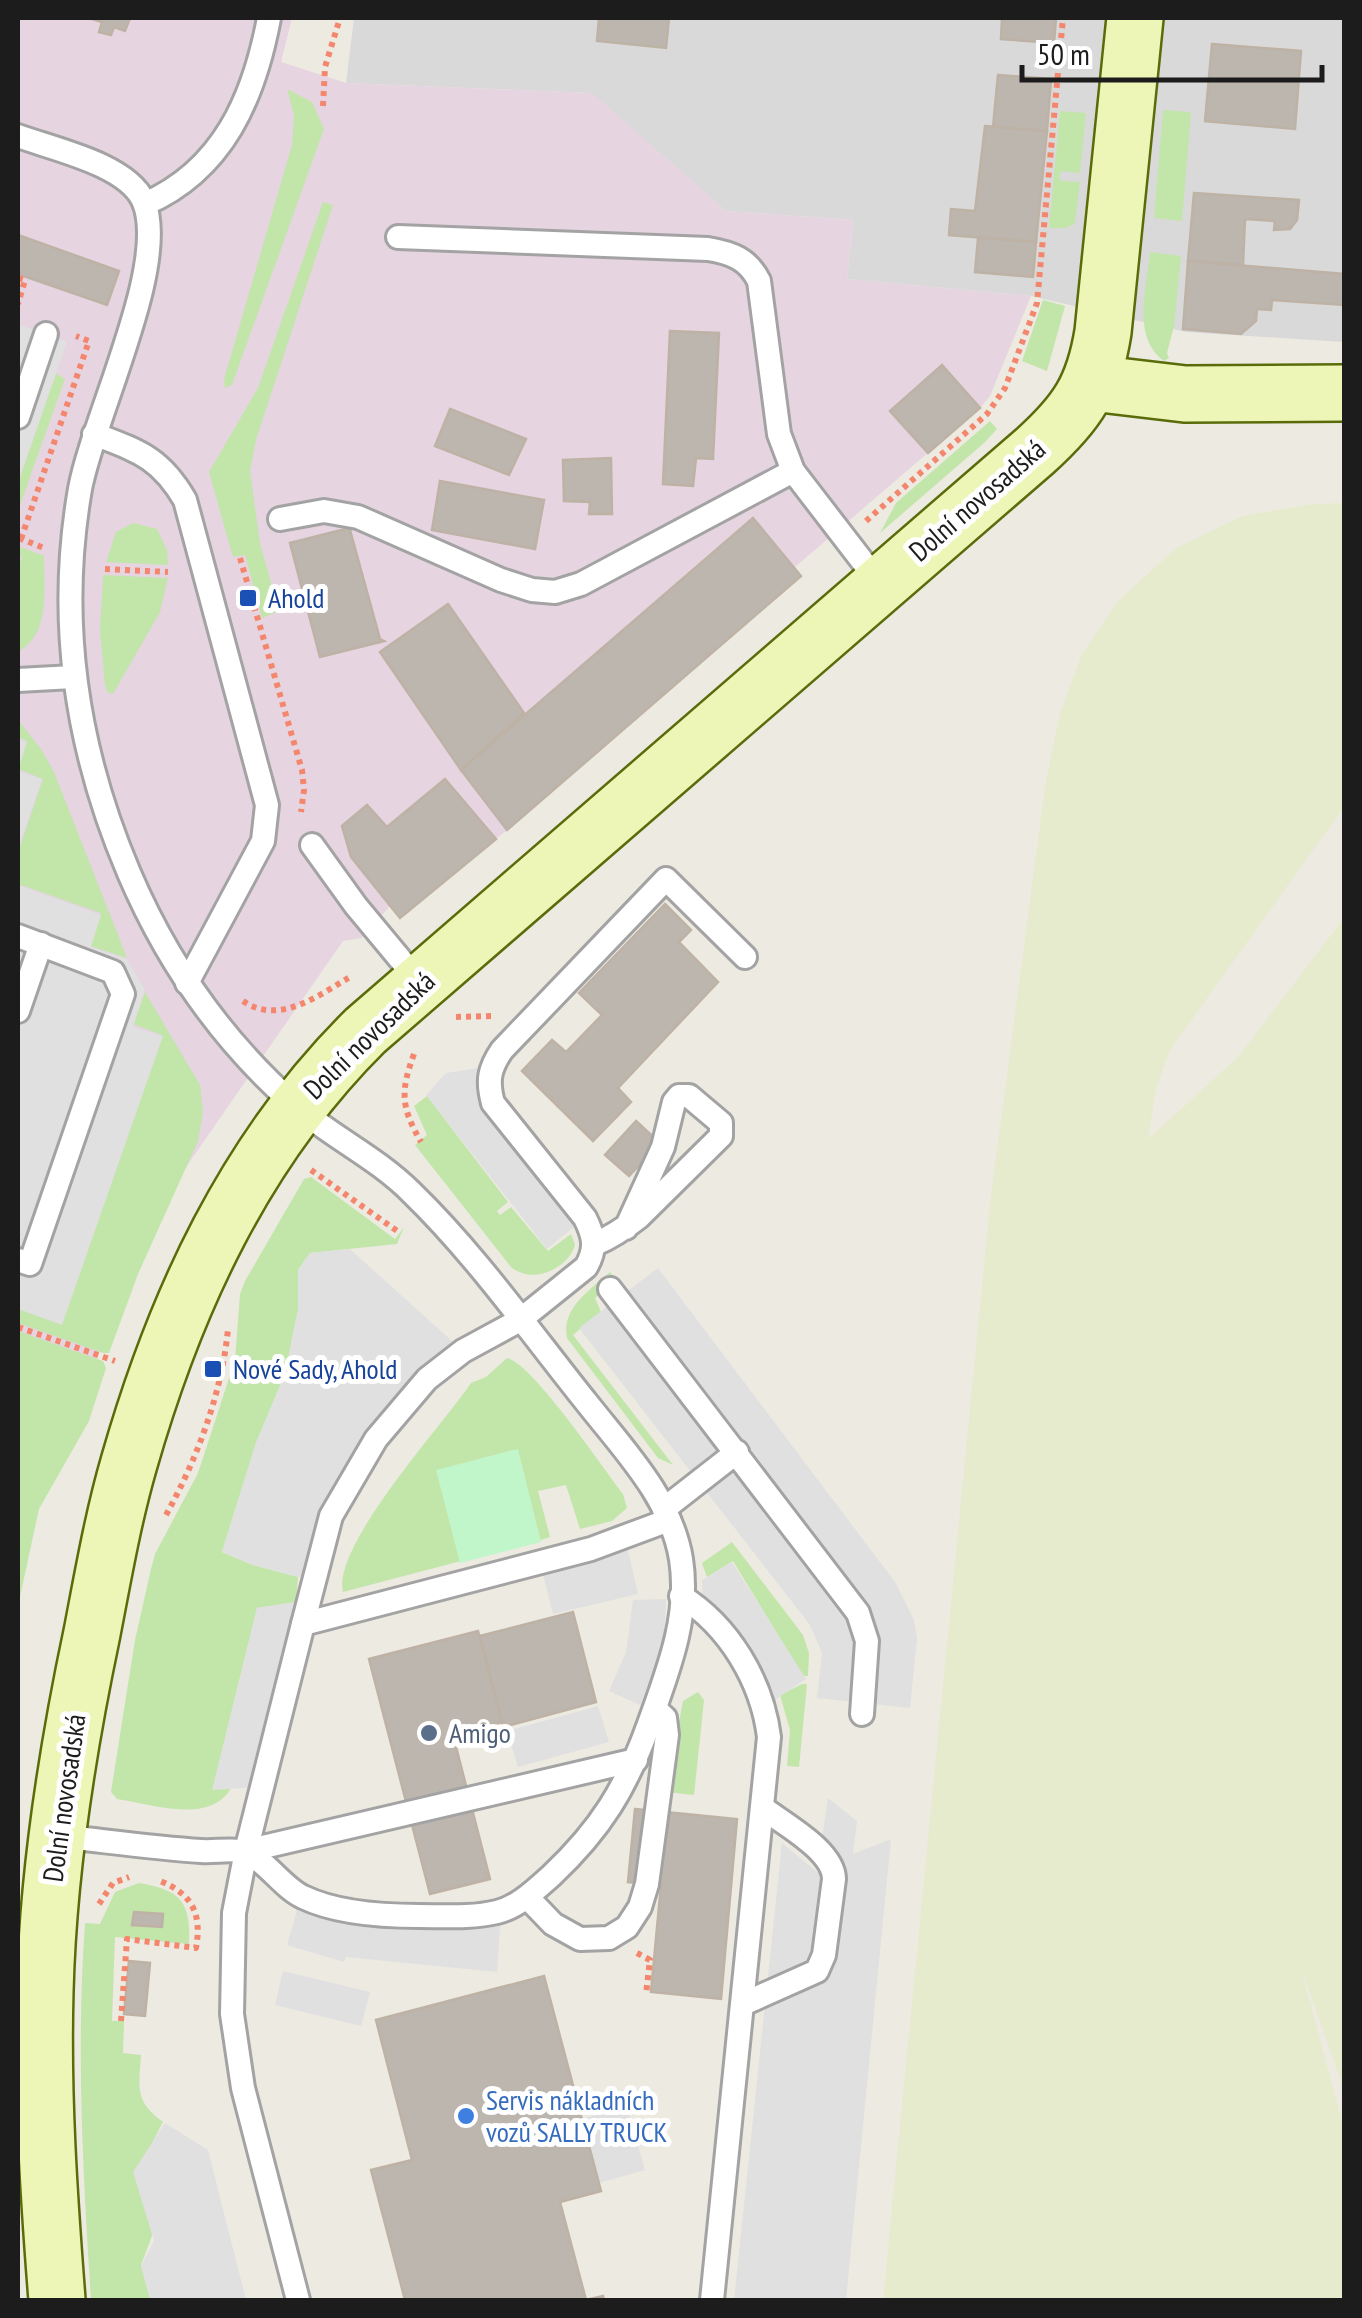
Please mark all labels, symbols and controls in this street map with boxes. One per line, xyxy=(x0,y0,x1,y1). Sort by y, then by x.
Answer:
scale bar xyxy=(1022,20,1322,82)
text: 50 m xyxy=(1037,34,1090,73)
street label: Dolní novosadská xyxy=(901,430,1053,569)
place label: Ahold xyxy=(268,579,324,616)
marker: Ahold xyxy=(237,587,259,609)
street label: Dolní novosadská xyxy=(295,963,442,1107)
place label: Nové Sady, Ahold xyxy=(233,1350,397,1387)
marker: Nové Sady, Ahold xyxy=(202,1358,224,1380)
street label: Dolní novosadská xyxy=(33,1712,94,1884)
place label: Amigo xyxy=(449,1714,511,1751)
marker: Amigo xyxy=(418,1722,440,1744)
place label: Servis nákladních vozů SALLY TRUCK xyxy=(486,2081,668,2150)
marker: Servis nákladních vozů SALLY TRUCK xyxy=(455,2105,477,2127)

